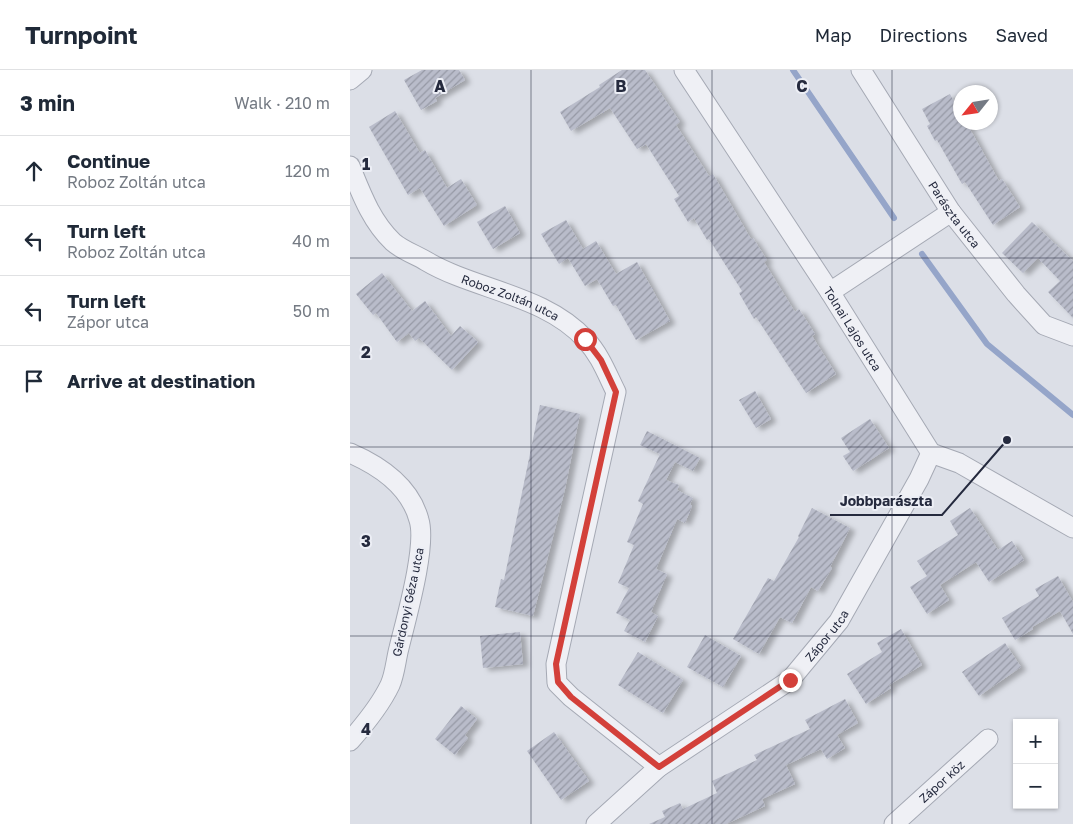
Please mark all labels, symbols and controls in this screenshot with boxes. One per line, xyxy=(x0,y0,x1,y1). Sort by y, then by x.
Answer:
text: Turnpoint xyxy=(25,20,138,49)
text: Map xyxy=(815,24,851,46)
text: Directions xyxy=(879,24,967,46)
text: Saved xyxy=(995,24,1048,46)
text: A xyxy=(434,76,446,96)
text: B xyxy=(615,76,627,96)
text: C xyxy=(796,76,808,96)
north arrow xyxy=(953,85,998,130)
text: 3 min xyxy=(20,90,75,116)
text: Walk · 210 m xyxy=(234,93,330,113)
text: Continue xyxy=(67,149,150,172)
text: 1 xyxy=(362,154,370,174)
icon: ahead xyxy=(20,157,48,185)
text: 120 m xyxy=(285,161,330,181)
text: Roboz Zoltán utca xyxy=(67,172,206,192)
street label: Parászta utca xyxy=(926,178,984,251)
text: Turn left xyxy=(67,219,146,242)
icon: left xyxy=(20,227,48,255)
text: 40 m xyxy=(292,231,330,251)
text: Roboz Zoltán utca xyxy=(67,242,206,262)
street label: Roboz Zoltán utca xyxy=(459,271,562,323)
street label: Tolnai Lajos utca xyxy=(821,284,885,374)
text: Turn left xyxy=(67,289,146,312)
icon: left xyxy=(20,297,48,325)
text: 50 m xyxy=(293,301,330,321)
text: Zápor utca xyxy=(67,312,149,332)
route start xyxy=(574,328,597,351)
text: 2 xyxy=(361,342,371,362)
icon: arrive xyxy=(20,367,48,395)
text: Arrive at destination xyxy=(67,369,255,392)
callout: Jobbparászta xyxy=(830,486,942,515)
text: Jobbparászta xyxy=(840,492,932,509)
text: 3 xyxy=(361,531,371,551)
street label: Gárdonyi Géza utca xyxy=(389,546,427,658)
street label: Zápor utca xyxy=(801,607,851,664)
route end xyxy=(779,669,802,692)
text: 4 xyxy=(361,719,371,739)
map controls xyxy=(1013,719,1058,809)
button: + xyxy=(1013,719,1058,764)
street label: Zápor köz xyxy=(916,757,967,805)
button: − xyxy=(1013,764,1058,809)

